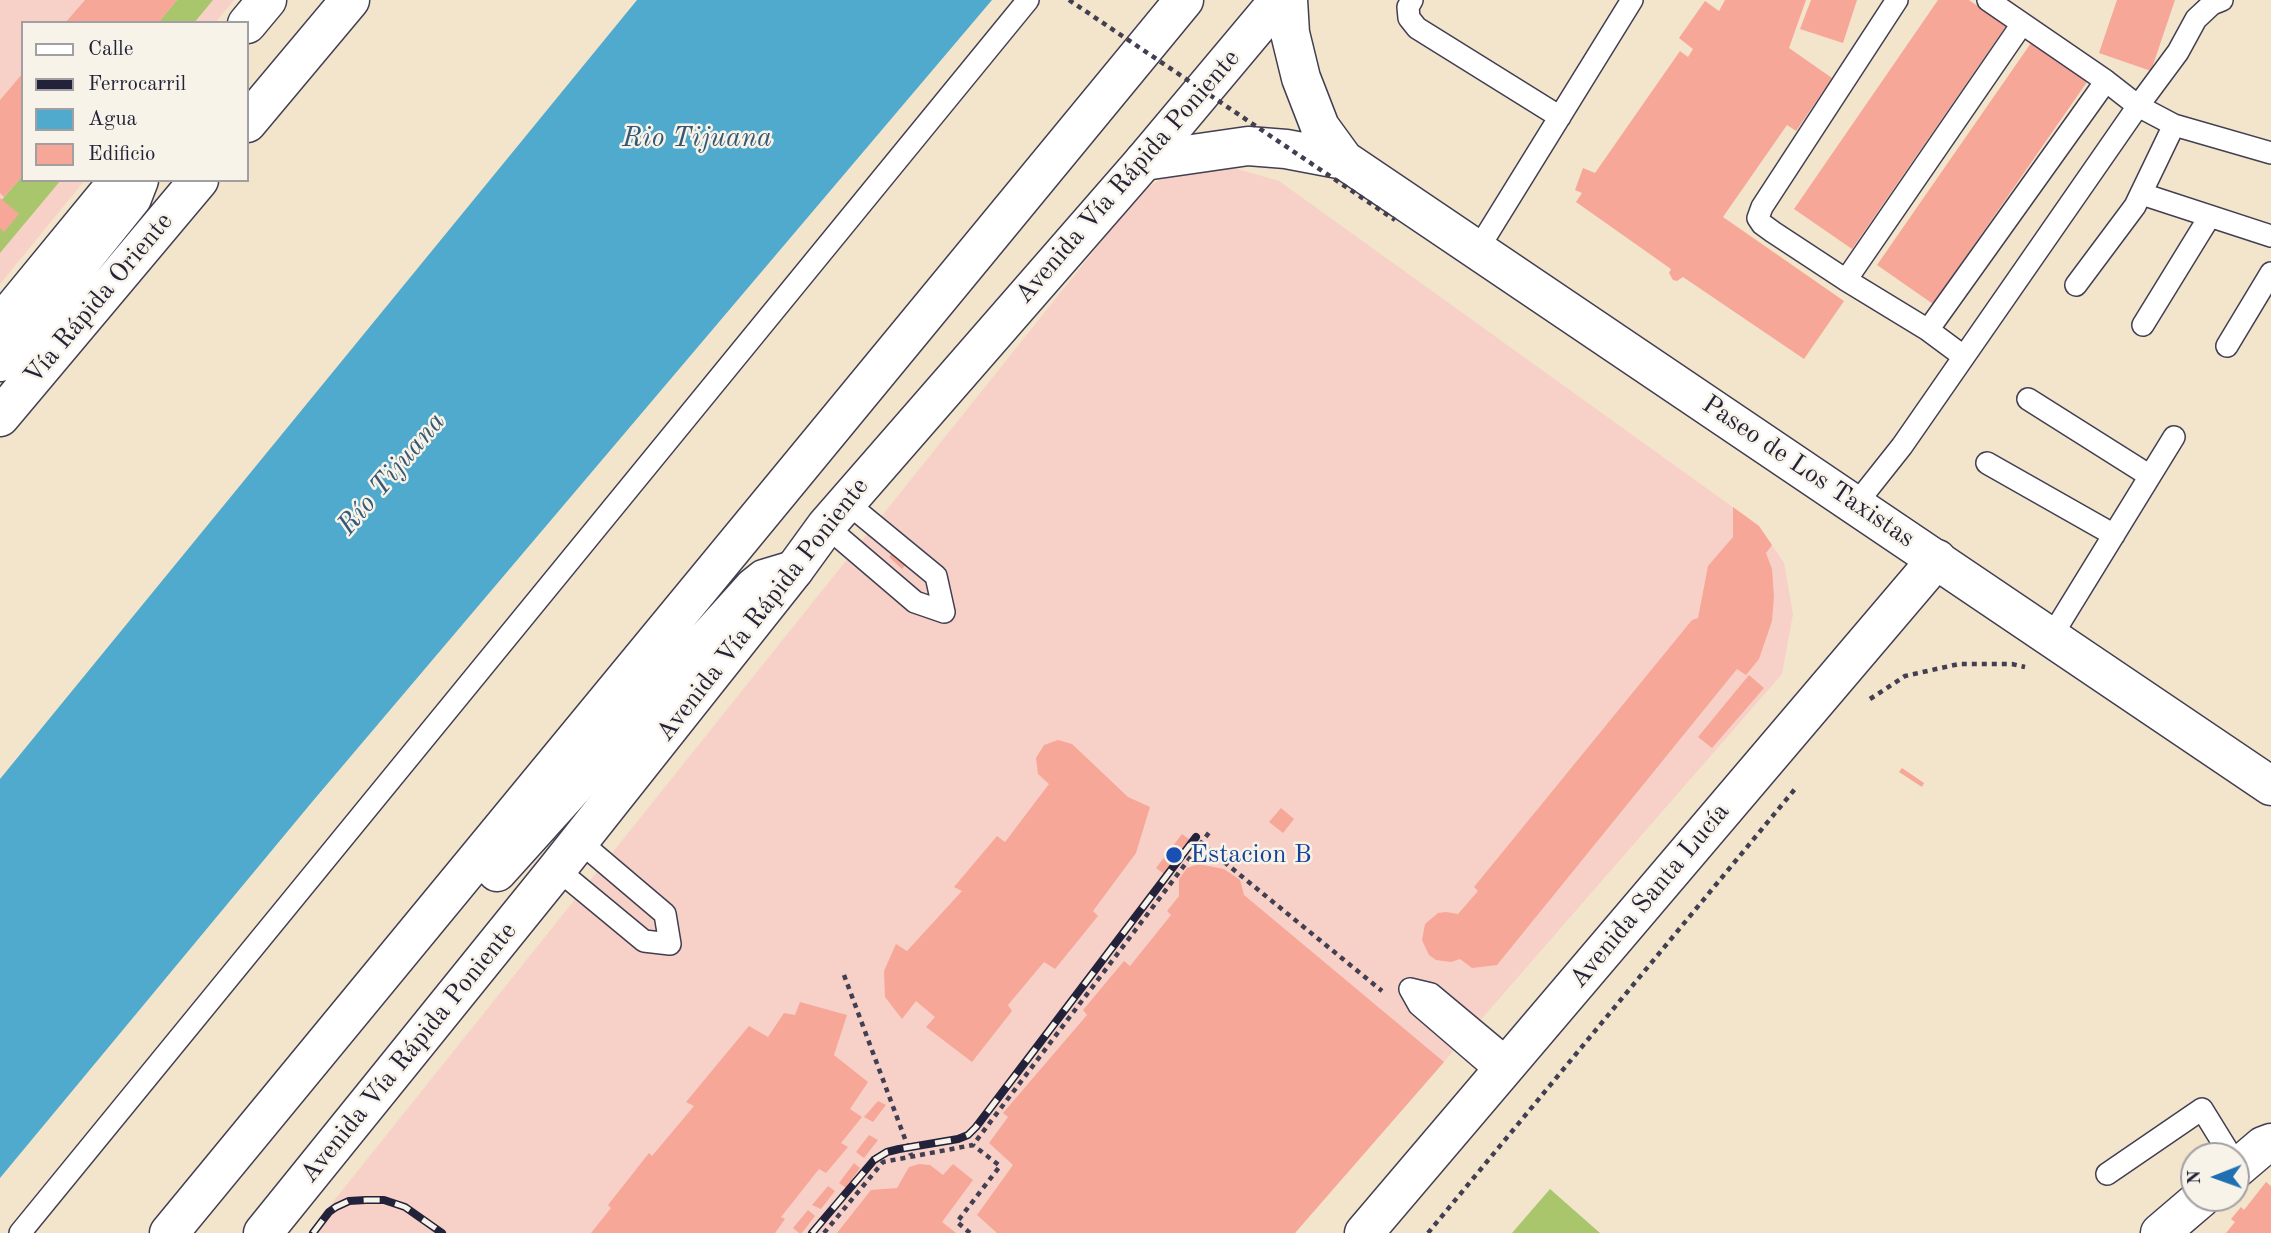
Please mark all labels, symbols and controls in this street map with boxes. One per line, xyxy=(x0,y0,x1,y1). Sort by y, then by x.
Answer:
legend xyxy=(21,21,248,182)
text: Calle xyxy=(88,39,133,60)
street label: Avenida Vía Rápida Poniente xyxy=(1009,44,1247,310)
text: Ferrocarril xyxy=(88,74,186,95)
text: Agua xyxy=(88,109,137,130)
water label: Rio Tijuana xyxy=(622,122,772,156)
text: Edificio xyxy=(88,144,156,165)
street label: Vía Rápida Oriente xyxy=(18,207,180,391)
street label: Paseo de Los Taxistas xyxy=(1696,389,1920,555)
water label: Río Tijuana xyxy=(331,406,453,542)
street label: Avenida Vía Rápida Poniente xyxy=(650,472,876,748)
street label: Avenida Santa Lucía xyxy=(1563,797,1737,995)
place label: Estacion B xyxy=(1190,839,1312,871)
marker: Estacion B xyxy=(1164,845,1184,865)
street label: Avenida Vía Rápida Poniente xyxy=(294,916,524,1190)
north arrow xyxy=(2180,1142,2250,1212)
text: N xyxy=(2186,1170,2205,1185)

